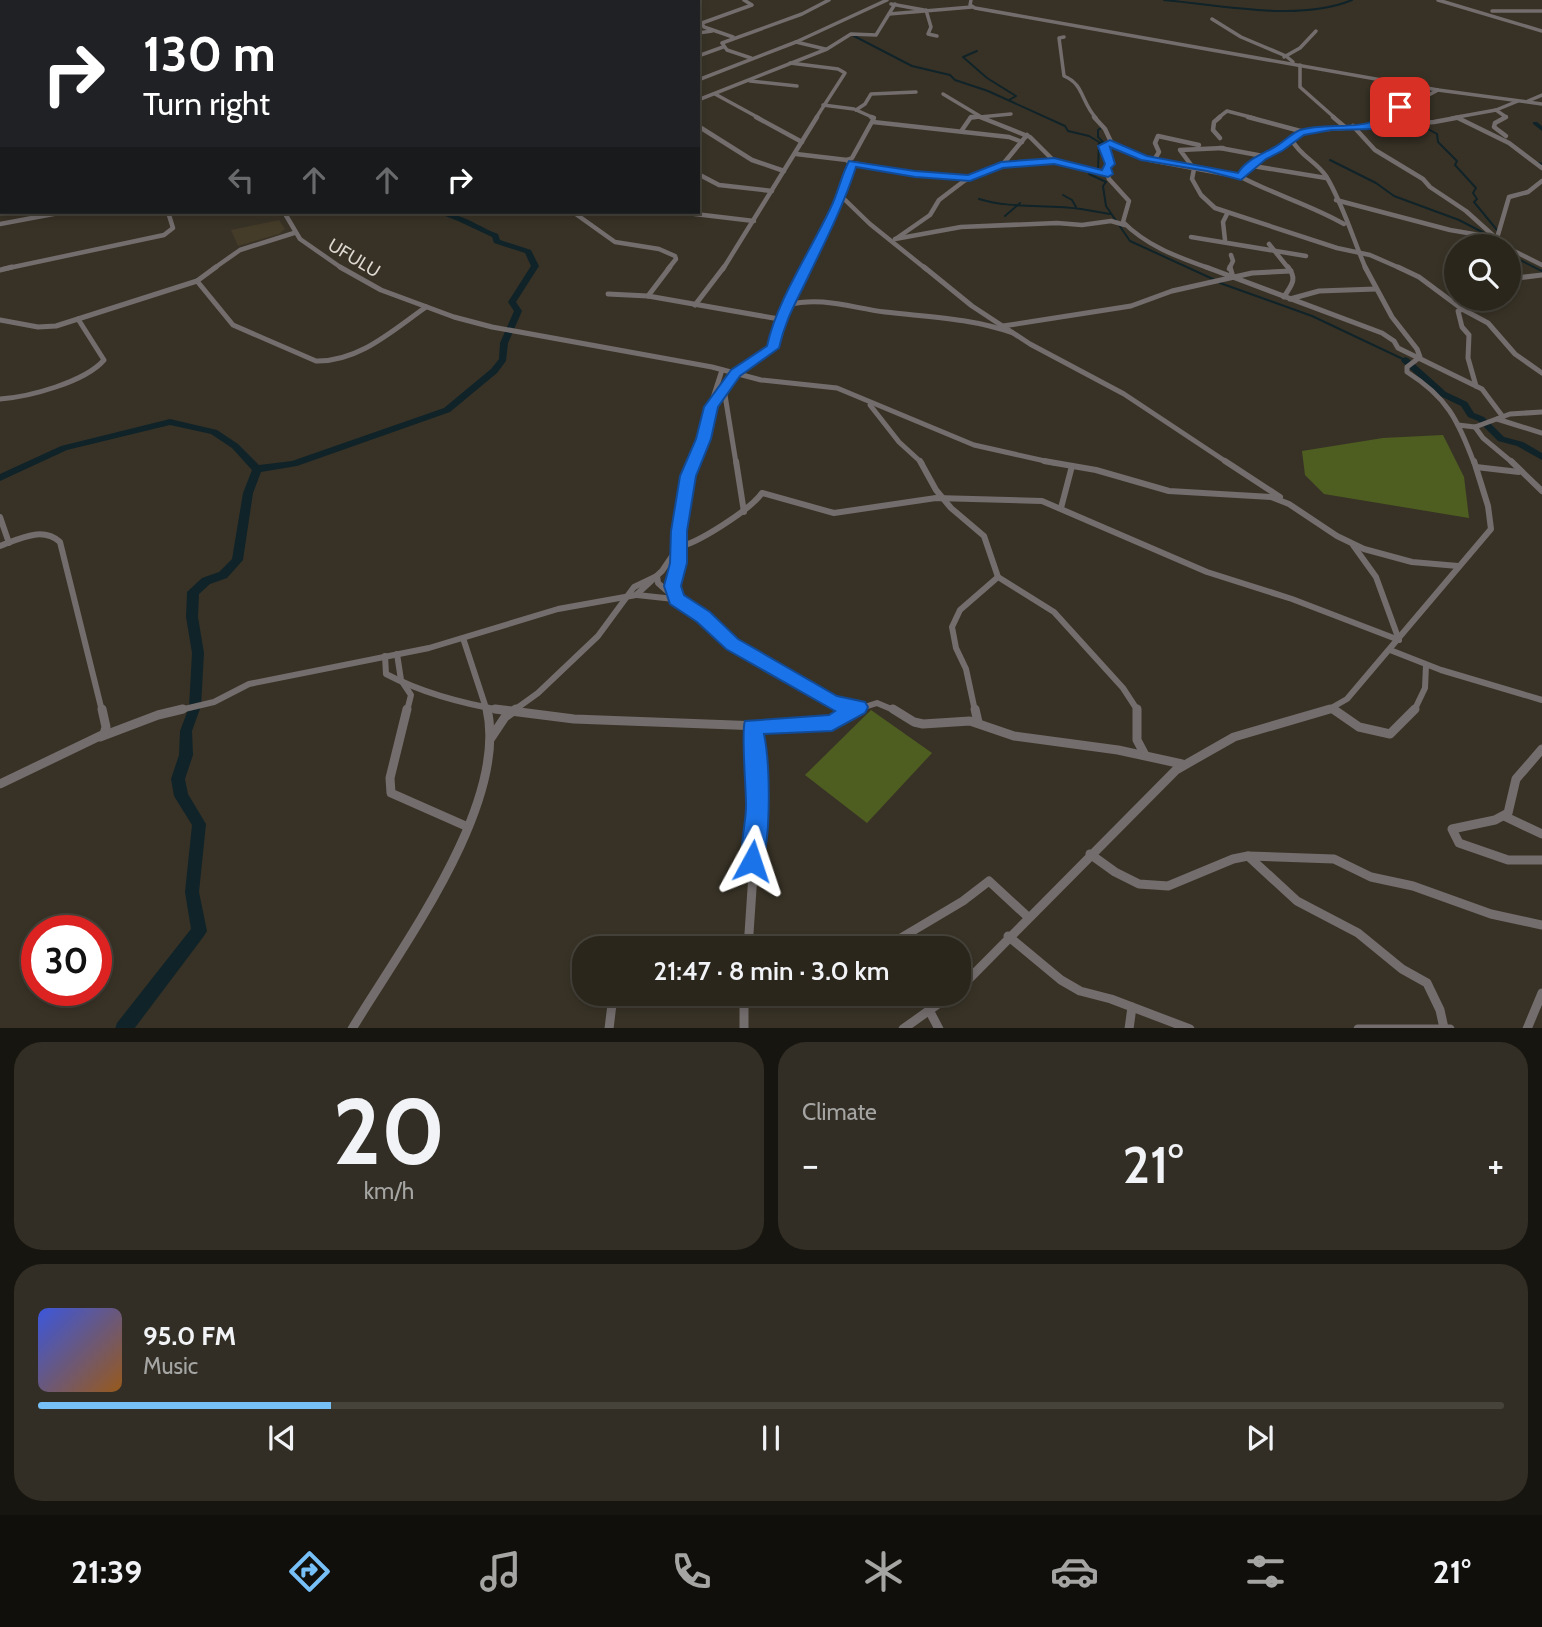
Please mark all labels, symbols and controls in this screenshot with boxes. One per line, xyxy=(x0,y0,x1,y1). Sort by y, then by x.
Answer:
text: 130 m xyxy=(143,24,276,83)
icon: right xyxy=(28,28,119,119)
pin xyxy=(1370,77,1430,137)
text: Turn right xyxy=(143,84,270,123)
icon: arrive xyxy=(1381,88,1419,126)
icon: left xyxy=(222,161,260,199)
icon: ahead xyxy=(295,161,333,199)
icon: ahead xyxy=(368,161,406,199)
icon: right xyxy=(441,161,479,199)
street label: UFULU xyxy=(324,234,384,282)
map controls xyxy=(1444,234,1521,311)
button: search xyxy=(1444,234,1521,311)
position arrow xyxy=(715,824,789,898)
speed limit sign: 30 xyxy=(21,915,112,1006)
text: 21:47 · 8 min · 3.0 km xyxy=(653,955,890,987)
text: 20 xyxy=(333,1076,445,1187)
text: Climate xyxy=(802,1098,877,1126)
text: 21° xyxy=(1123,1133,1183,1196)
text: − xyxy=(802,1141,819,1188)
text: + xyxy=(1487,1141,1504,1188)
text: km/h xyxy=(364,1177,414,1205)
text: 95.0 FM xyxy=(143,1320,236,1352)
text: Music xyxy=(143,1352,198,1380)
icon: previous xyxy=(263,1419,301,1457)
icon: pause xyxy=(752,1419,790,1457)
icon: next xyxy=(1241,1419,1279,1457)
icon: directions xyxy=(285,1547,334,1596)
icon: music xyxy=(476,1547,525,1596)
icon: phone xyxy=(667,1547,716,1596)
icon: climate xyxy=(859,1547,908,1596)
icon: car xyxy=(1050,1547,1099,1596)
icon: filters xyxy=(1241,1547,1290,1596)
text: 21:39 xyxy=(71,1552,142,1591)
text: 21° xyxy=(1433,1552,1471,1591)

